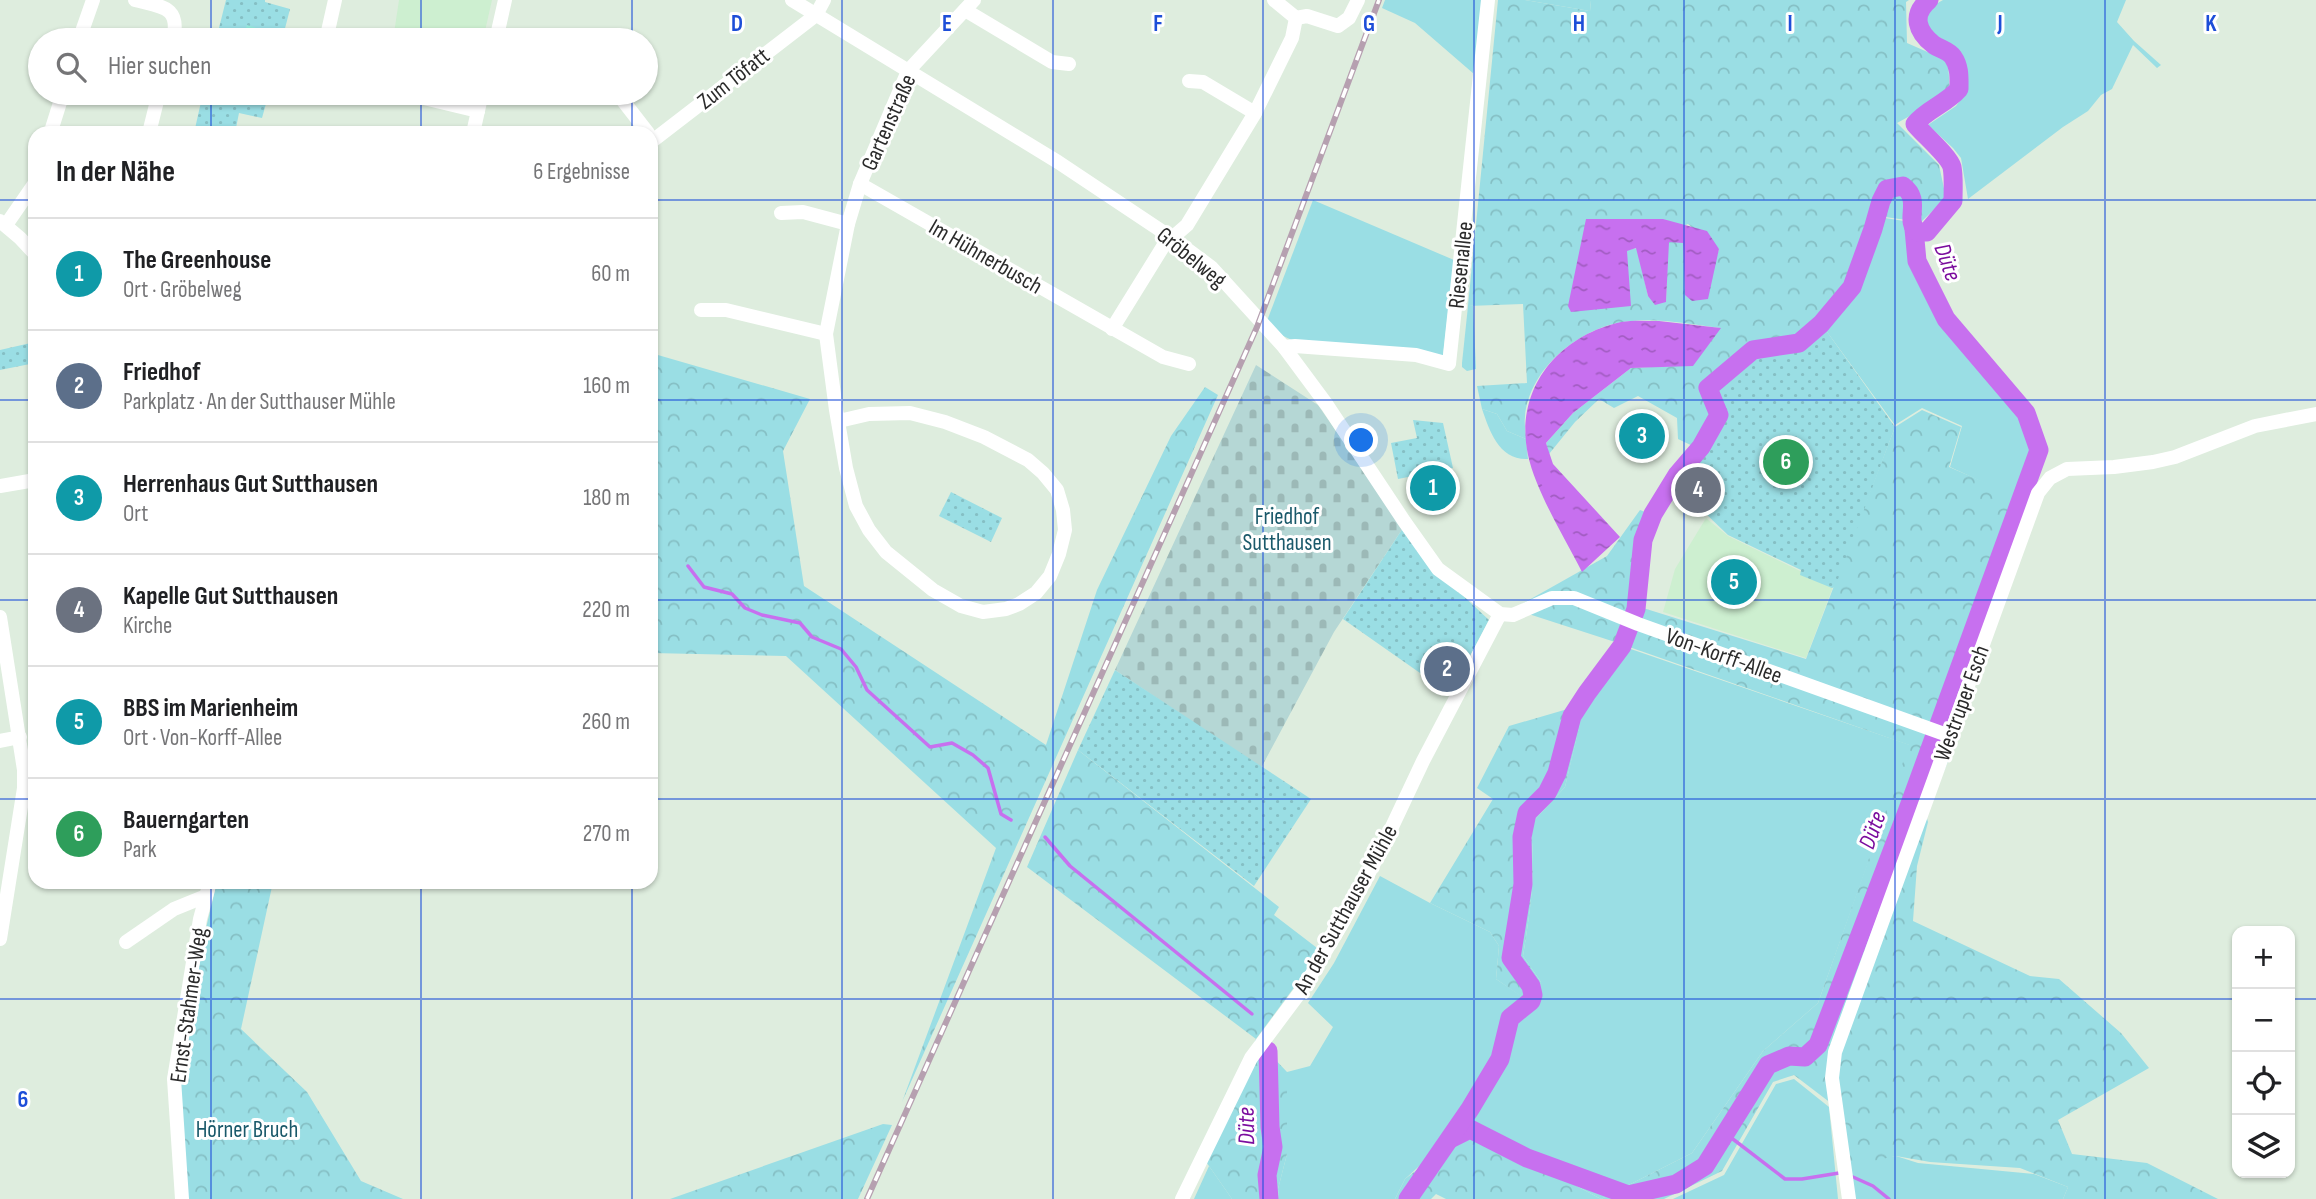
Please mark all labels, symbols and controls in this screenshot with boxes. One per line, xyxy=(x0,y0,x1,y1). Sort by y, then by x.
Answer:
text: D xyxy=(731,10,743,38)
text: E xyxy=(942,10,952,38)
text: F xyxy=(1153,10,1163,38)
text: G xyxy=(1363,10,1375,38)
text: H xyxy=(1573,10,1585,38)
text: I xyxy=(1787,10,1793,38)
text: J xyxy=(1996,10,2003,38)
text: K xyxy=(2205,10,2217,38)
search box xyxy=(28,28,658,105)
street label: Zum Töfatt xyxy=(692,42,775,116)
icon: search xyxy=(52,48,90,86)
text: Hier suchen xyxy=(108,51,211,82)
street label: Gartenstraße xyxy=(855,70,923,175)
text: In der Nähe xyxy=(56,154,175,190)
text: 6 Ergebnisse xyxy=(533,158,630,186)
street label: Im Hühnerbusch xyxy=(924,213,1047,301)
street label: Riesenallee xyxy=(1443,220,1479,310)
street label: Gröbelweg xyxy=(1151,221,1232,294)
water label: Düte xyxy=(1927,239,1968,285)
text: The Greenhouse xyxy=(123,245,271,276)
text: 1 xyxy=(74,260,84,288)
text: 60 m xyxy=(591,260,630,288)
text: Ort · Gröbelweg xyxy=(123,276,242,304)
text: Friedhof xyxy=(123,357,200,388)
text: 2 xyxy=(74,372,84,400)
text: 160 m xyxy=(583,372,630,400)
text: Parkplatz · An der Sutthauser Mühle xyxy=(123,388,396,416)
pin: 3 xyxy=(1619,410,1665,462)
your location xyxy=(1344,423,1378,457)
pin: 6 xyxy=(1763,436,1809,488)
pin: 1 xyxy=(1410,462,1456,514)
pin: 4 xyxy=(1675,464,1721,516)
text: Herrenhaus Gut Sutthausen xyxy=(123,469,378,500)
text: 3 xyxy=(74,484,84,512)
text: 180 m xyxy=(583,484,630,512)
text: Ort xyxy=(123,500,148,528)
park label: Friedhof Sutthausen xyxy=(1242,503,1332,557)
pin: 5 xyxy=(1711,556,1757,608)
text: Kapelle Gut Sutthausen xyxy=(123,581,338,612)
text: 4 xyxy=(74,596,84,624)
text: 220 m xyxy=(582,596,630,624)
text: Kirche xyxy=(123,612,172,640)
street label: Von-Korff-Allee xyxy=(1661,622,1786,690)
street label: Westruper Esch xyxy=(1928,642,1996,765)
pin: 2 xyxy=(1424,643,1470,695)
text: BBS im Marienheim xyxy=(123,693,298,724)
text: 5 xyxy=(74,708,84,736)
text: 260 m xyxy=(582,708,630,736)
text: Ort · Von-Korff-Allee xyxy=(123,724,282,752)
text: Bauerngarten xyxy=(123,805,249,836)
water label: Düte xyxy=(1852,807,1893,853)
text: 6 xyxy=(74,820,84,848)
text: 270 m xyxy=(583,820,630,848)
street label: An der Sutthauser Mühle xyxy=(1287,820,1404,1000)
text: Park xyxy=(123,836,157,864)
street label: Ernst-Stahmer-Weg xyxy=(164,926,214,1084)
map controls xyxy=(2232,926,2295,1178)
button: + xyxy=(2232,926,2295,989)
button: − xyxy=(2232,989,2295,1052)
button: locate xyxy=(2232,1052,2295,1115)
text: 6 xyxy=(18,1086,28,1114)
water label: Düte xyxy=(1232,1107,1261,1145)
button: layers xyxy=(2232,1115,2295,1178)
park label: Hörner Bruch xyxy=(196,1116,298,1144)

